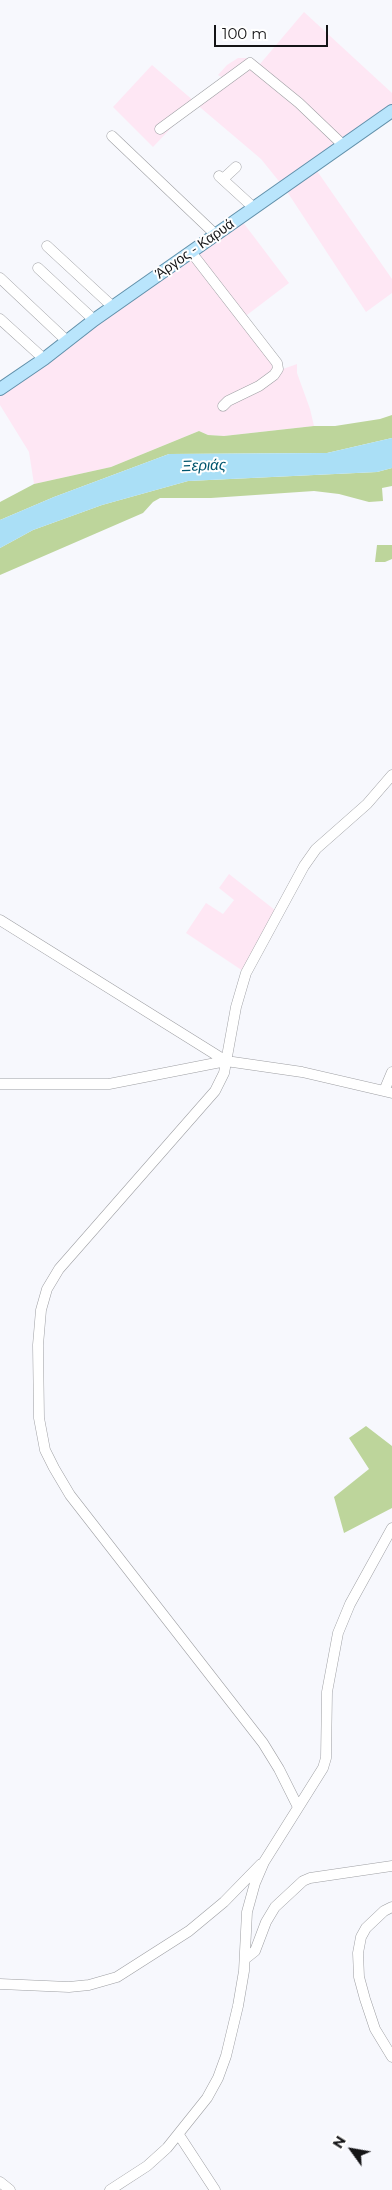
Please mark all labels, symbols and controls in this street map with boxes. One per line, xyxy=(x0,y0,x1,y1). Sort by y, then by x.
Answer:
scale bar xyxy=(217,15,331,47)
text: 100 m xyxy=(222,24,267,43)
street label: Άργος - Καρυά xyxy=(152,216,238,282)
water label: Ξεριάς xyxy=(182,456,226,476)
north arrow xyxy=(327,2125,377,2175)
text: N xyxy=(329,2132,350,2152)

